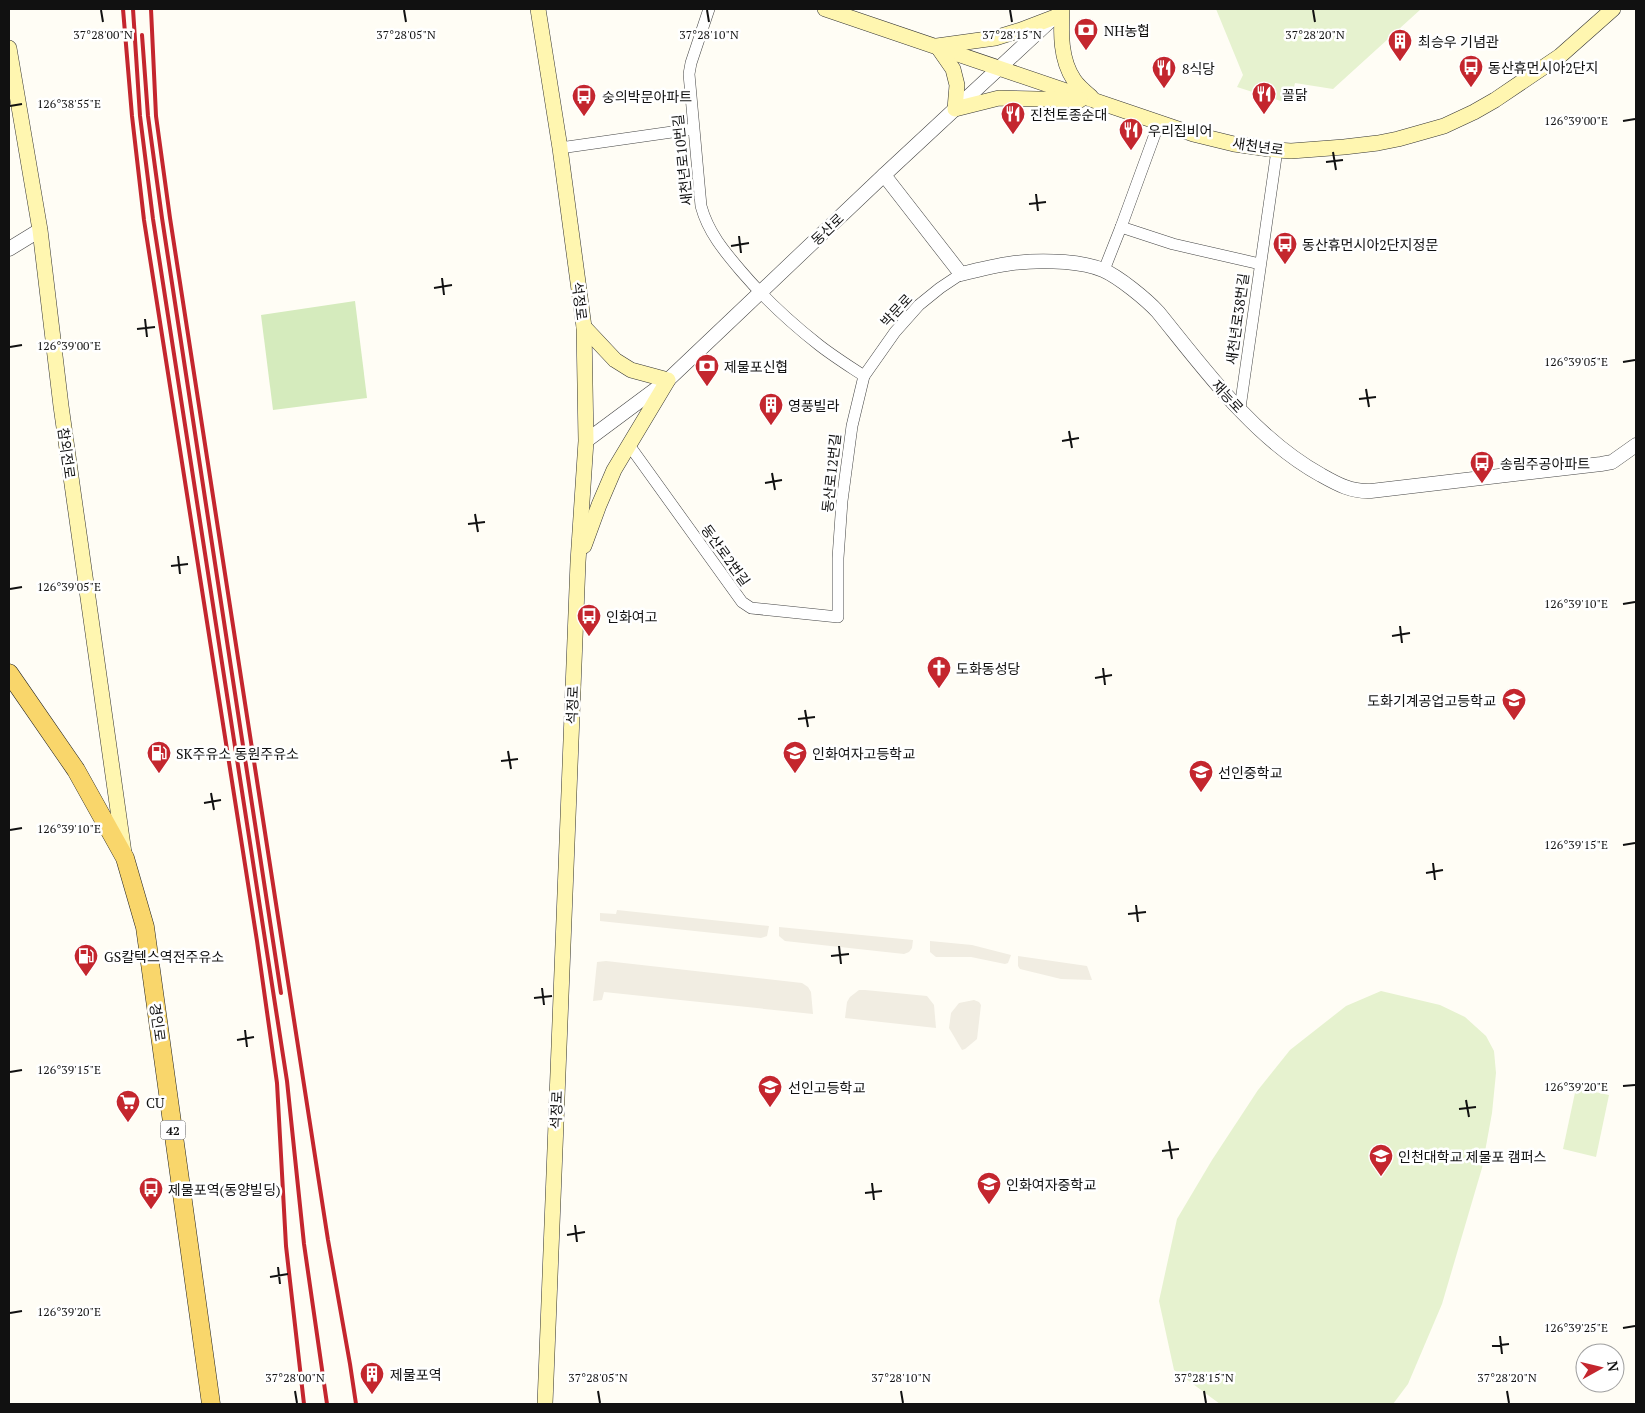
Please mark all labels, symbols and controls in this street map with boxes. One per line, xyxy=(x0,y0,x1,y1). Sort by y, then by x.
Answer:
bank icon: NH농협 xyxy=(1073,17,1099,51)
place label: NH농협 xyxy=(1104,21,1150,40)
text: 37°28'00"N xyxy=(73,27,133,42)
text: 37°28'05"N xyxy=(376,27,436,42)
text: 37°28'10"N xyxy=(679,27,739,42)
text: 37°28'15"N xyxy=(982,27,1042,42)
text: 37°28'20"N xyxy=(1285,27,1345,42)
building icon: 최승우 기념관 xyxy=(1387,28,1413,62)
place label: 최승우 기념관 xyxy=(1418,32,1499,51)
bus stop icon: 동산휴먼시아2단지 xyxy=(1458,54,1484,88)
restaurant icon: 8식당 xyxy=(1151,55,1177,89)
place label: 동산휴먼시아2단지 xyxy=(1488,58,1599,77)
place label: 8식당 xyxy=(1182,59,1215,78)
restaurant icon: 꼴닭 xyxy=(1251,81,1277,115)
bus stop icon: 숭의박문아파트 xyxy=(571,83,597,117)
place label: 꼴닭 xyxy=(1282,85,1308,104)
place label: 숭의박문아파트 xyxy=(602,87,692,106)
text: 126°38'55"E xyxy=(37,96,101,111)
restaurant icon: 진천토종순대 xyxy=(1000,101,1026,135)
place label: 진천토종순대 xyxy=(1030,105,1107,124)
street label: 새천년로10번길 xyxy=(668,113,696,207)
text: 126°39'00"E xyxy=(1544,113,1608,128)
restaurant icon: 우리집비어 xyxy=(1118,117,1144,151)
place label: 우리집비어 xyxy=(1148,121,1212,140)
street label: 새천년로 xyxy=(1231,133,1285,159)
street label: 동산로 xyxy=(807,209,848,249)
bus stop icon: 동산휴먼시아2단지정문 xyxy=(1272,231,1298,265)
place label: 동산휴먼시아2단지정문 xyxy=(1302,235,1438,254)
street label: 새천년로38번길 xyxy=(1221,272,1253,366)
street label: 석정로 xyxy=(568,281,592,321)
street label: 박문로 xyxy=(876,289,916,331)
text: 126°39'00"E xyxy=(37,338,101,353)
bank icon: 제물포신협 xyxy=(694,353,720,387)
text: 126°39'05"E xyxy=(1544,354,1608,369)
place label: 제물포신협 xyxy=(724,357,788,376)
street label: 재능로 xyxy=(1208,375,1248,417)
building icon: 영풍빌라 xyxy=(758,392,784,426)
place label: 영풍빌라 xyxy=(788,396,840,415)
street label: 참외전로 xyxy=(54,426,80,480)
street label: 동산로12번길 xyxy=(817,433,845,513)
bus stop icon: 송림주공아파트 xyxy=(1469,450,1495,484)
place label: 송림주공아파트 xyxy=(1500,454,1590,473)
street label: 동산로2번길 xyxy=(697,520,755,590)
text: 126°39'05"E xyxy=(37,579,101,594)
text: 126°39'10"E xyxy=(1544,596,1608,611)
bus stop icon: 인화여고 xyxy=(576,603,602,637)
place label: 인화여고 xyxy=(606,607,658,626)
church icon: 도화동성당 xyxy=(926,655,952,689)
place label: 도화동성당 xyxy=(956,659,1021,678)
street label: 석정로 xyxy=(562,685,582,725)
school or university icon: 도화기계공업고등학교 xyxy=(1501,687,1527,721)
place label: 도화기계공업고등학교 xyxy=(1367,691,1496,710)
fuel station icon: SK주유소 동원주유소 xyxy=(146,740,172,774)
school or university icon: 인화여자고등학교 xyxy=(782,740,808,774)
place label: SK주유소 동원주유소 xyxy=(176,744,299,763)
place label: 인화여자고등학교 xyxy=(812,744,915,763)
school or university icon: 선인중학교 xyxy=(1188,759,1214,793)
place label: 선인중학교 xyxy=(1218,763,1283,782)
text: 126°39'10"E xyxy=(37,821,101,836)
text: 126°39'15"E xyxy=(1544,837,1608,852)
fuel station icon: GS칼텍스역전주유소 xyxy=(73,943,99,977)
place label: GS칼텍스역전주유소 xyxy=(104,947,224,966)
street label: 경인로 xyxy=(146,1002,170,1043)
text: 126°39'15"E xyxy=(37,1062,101,1077)
school or university icon: 선인고등학교 xyxy=(757,1074,783,1108)
place label: 선인고등학교 xyxy=(788,1078,865,1097)
text: 126°39'20"E xyxy=(1544,1079,1608,1094)
supermarket icon: CU xyxy=(115,1089,141,1123)
street label: 석정로 xyxy=(546,1090,566,1130)
place label: CU xyxy=(146,1093,165,1112)
road number: 42 xyxy=(160,1120,186,1140)
school or university icon: 인천대학교 제물포 캠퍼스 xyxy=(1368,1143,1394,1177)
place label: 인천대학교 제물포 캠퍼스 xyxy=(1398,1147,1547,1166)
school or university icon: 인화여자중학교 xyxy=(976,1171,1002,1205)
place label: 인화여자중학교 xyxy=(1006,1175,1096,1194)
bus stop icon: 제물포역(동양빌딩) xyxy=(138,1176,164,1210)
place label: 제물포역(동양빌딩) xyxy=(168,1180,281,1199)
text: 126°39'20"E xyxy=(37,1304,101,1319)
text: 126°39'25"E xyxy=(1544,1320,1608,1335)
north arrow xyxy=(1575,1343,1625,1393)
text: N xyxy=(1603,1360,1624,1373)
building icon: 제물포역 xyxy=(359,1361,385,1395)
place label: 제물포역 xyxy=(390,1365,442,1384)
text: 37°28'00"N xyxy=(265,1370,325,1385)
text: 37°28'05"N xyxy=(568,1370,628,1385)
text: 37°28'10"N xyxy=(871,1370,931,1385)
text: 37°28'15"N xyxy=(1174,1370,1234,1385)
text: 37°28'20"N xyxy=(1477,1370,1537,1385)

